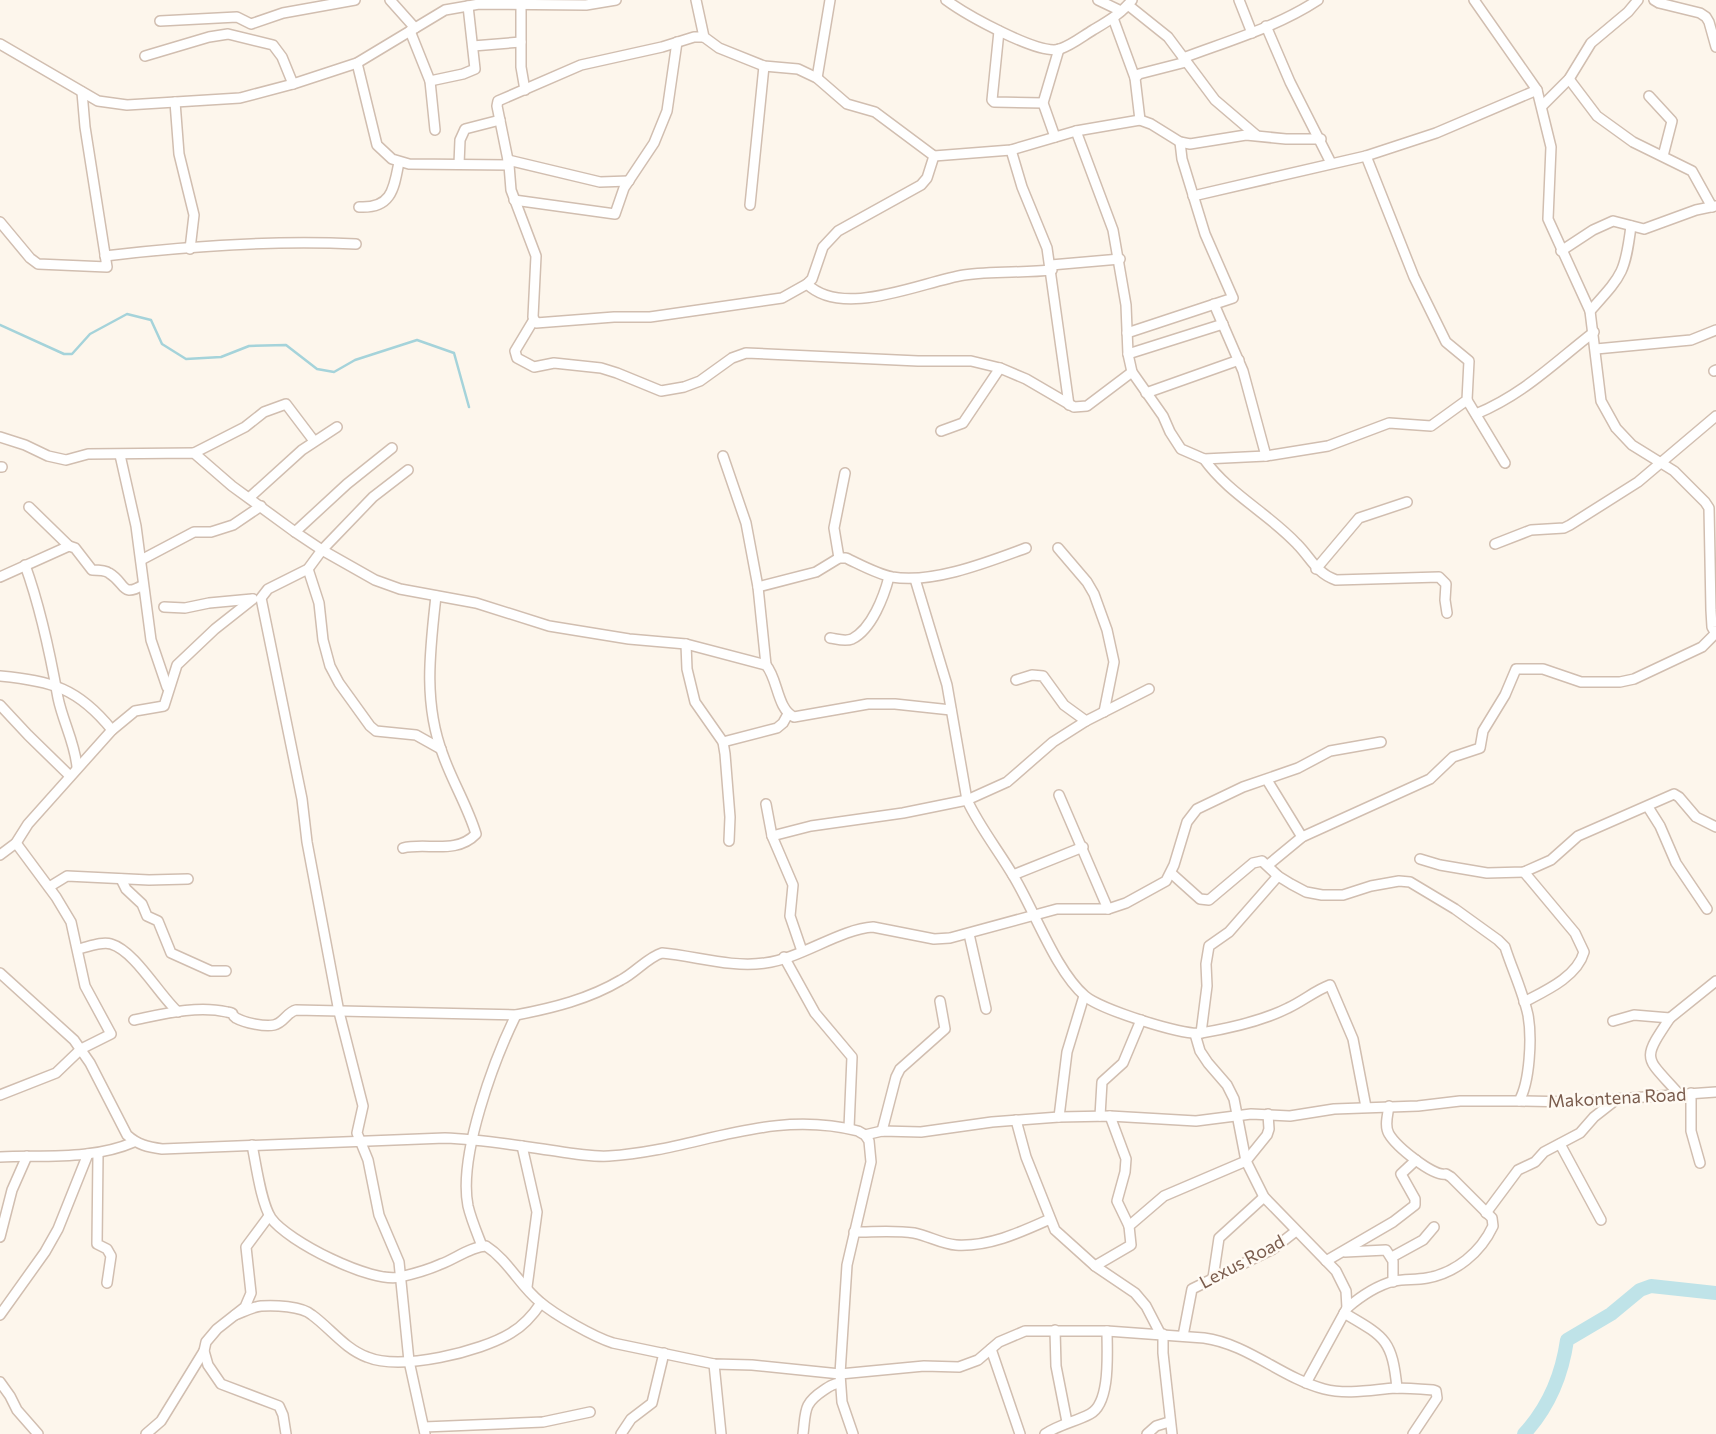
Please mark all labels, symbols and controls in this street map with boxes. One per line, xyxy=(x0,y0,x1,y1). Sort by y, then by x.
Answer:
street label: Makontena Road xyxy=(1547,1082,1687,1112)
street label: Lexus Road xyxy=(1195,1230,1288,1293)

